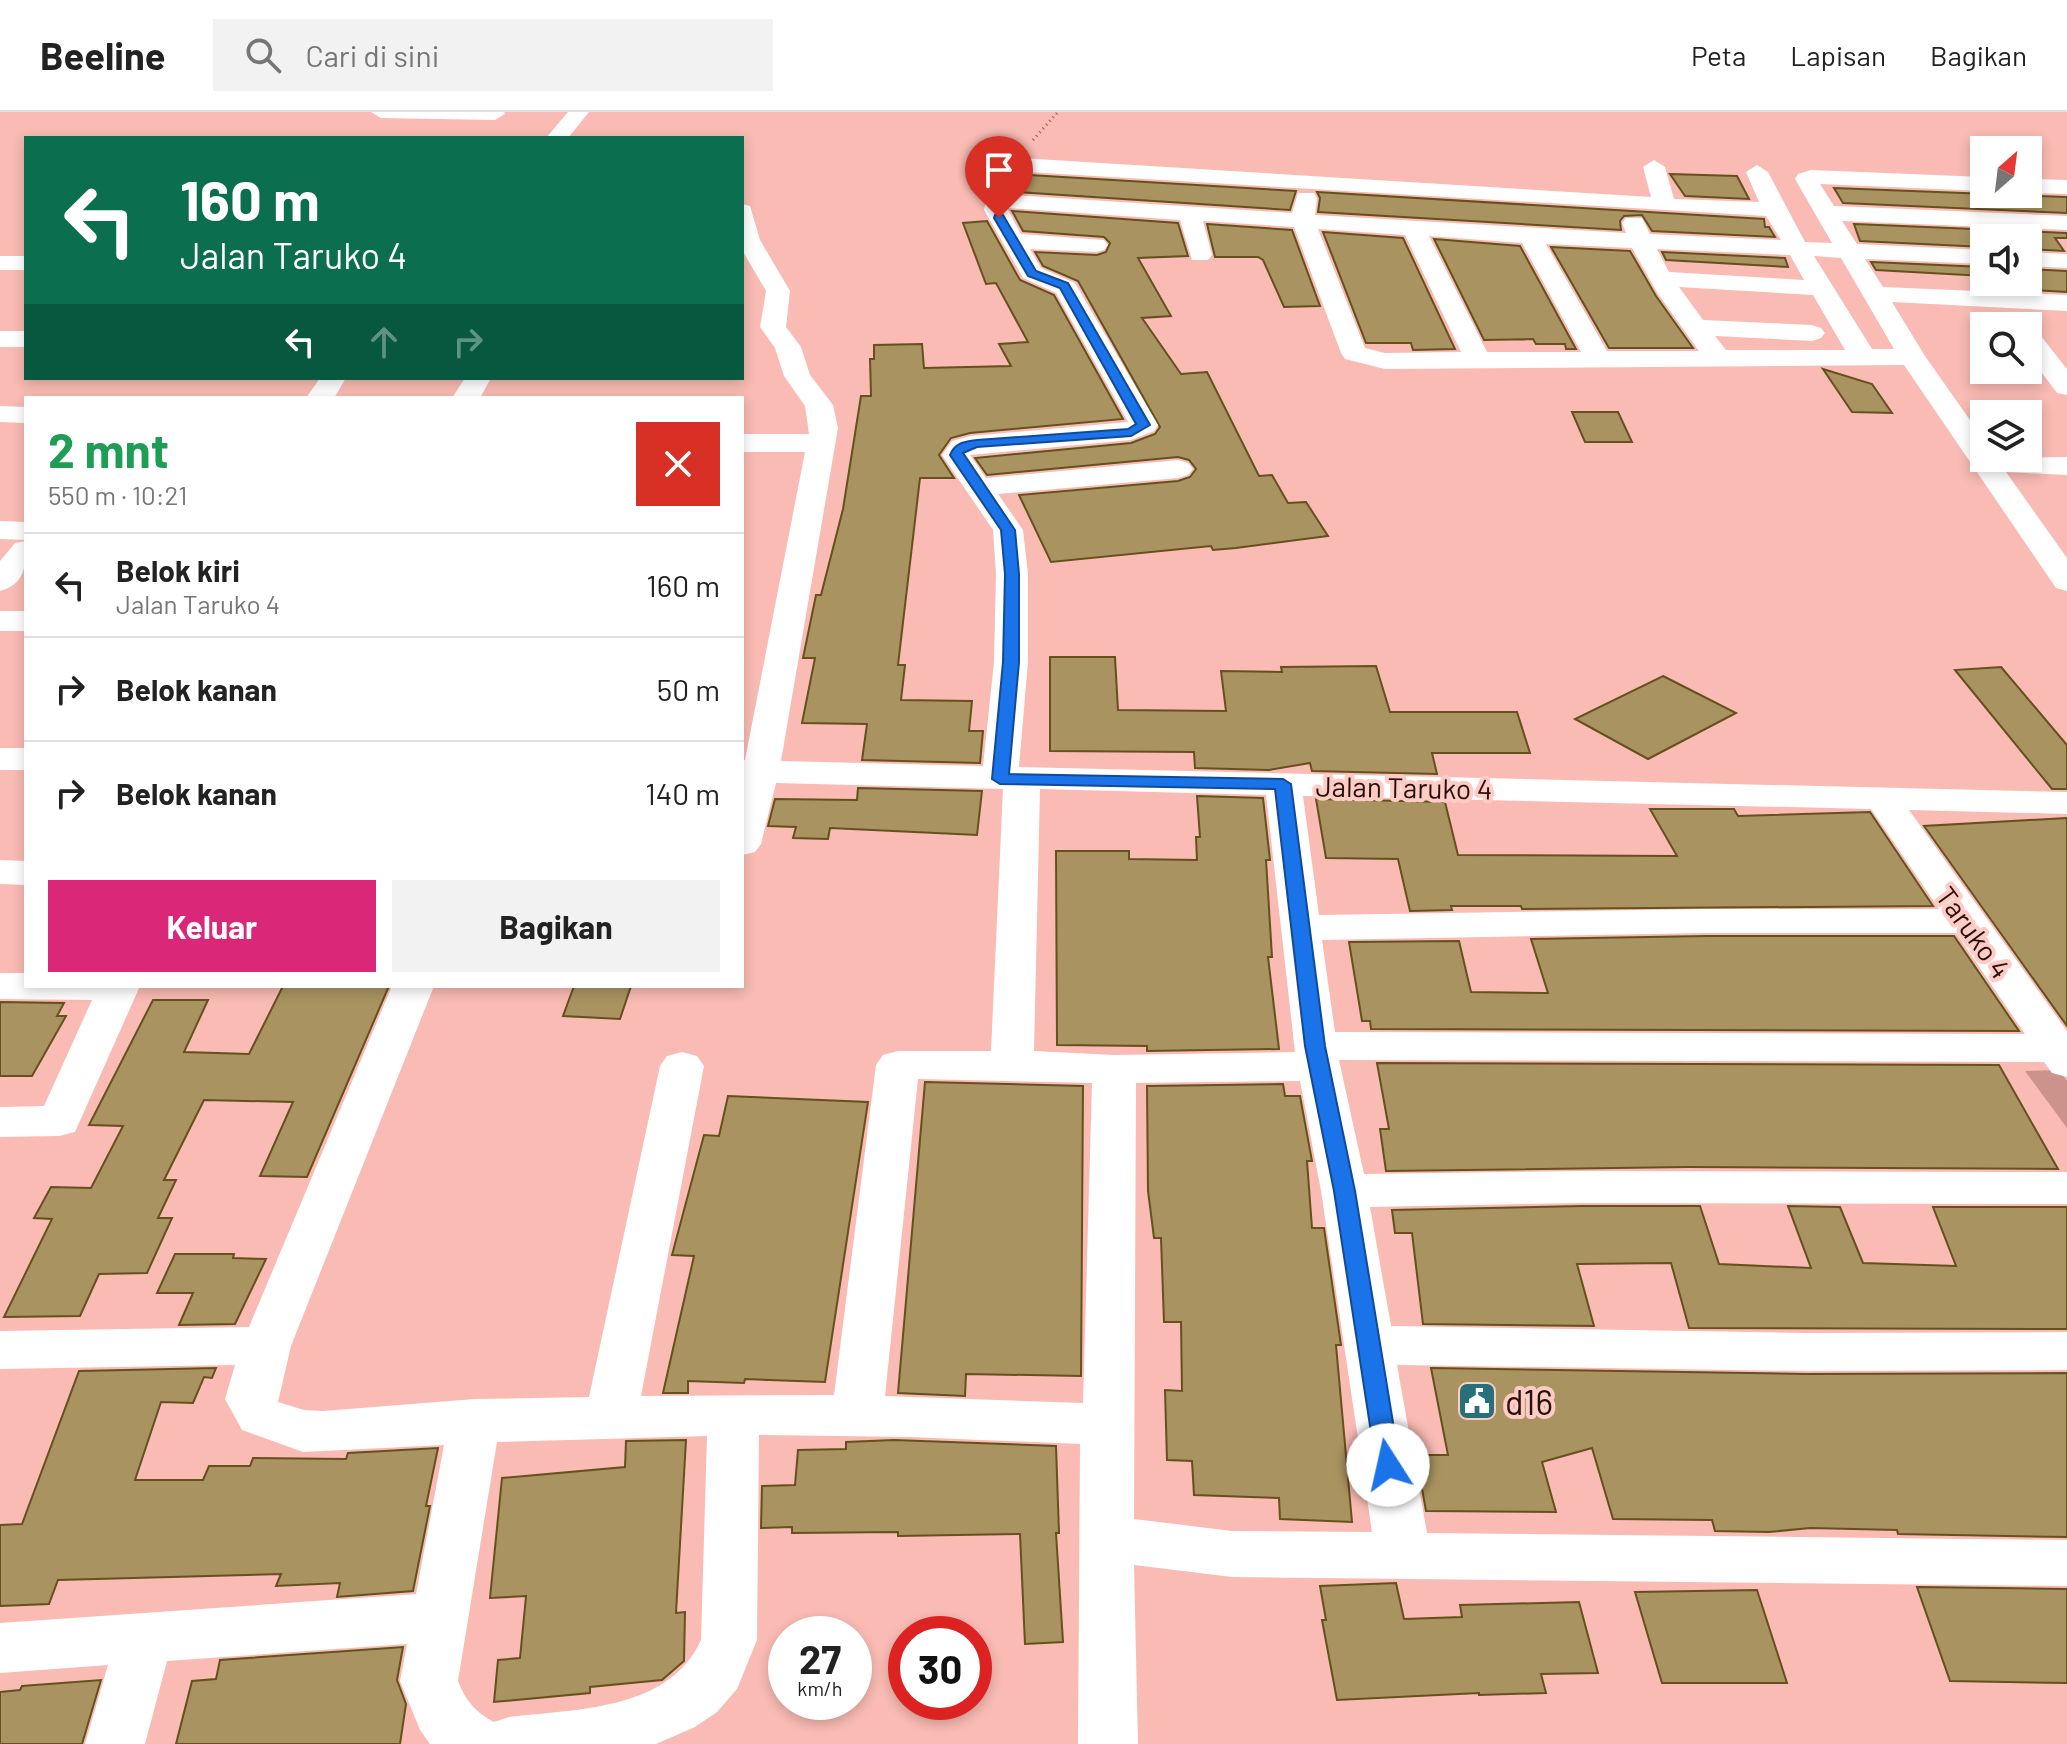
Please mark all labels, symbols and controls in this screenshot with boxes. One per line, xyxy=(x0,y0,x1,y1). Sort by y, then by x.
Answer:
search box xyxy=(213,19,773,91)
text: Beeline xyxy=(40,32,165,78)
icon: search xyxy=(241,33,285,77)
text: Cari di sini xyxy=(305,37,439,73)
text: Peta xyxy=(1691,38,1746,72)
text: Lapisan xyxy=(1790,38,1886,72)
text: Bagikan xyxy=(1930,38,2027,72)
pin xyxy=(965,136,1033,218)
north arrow xyxy=(1970,136,2042,208)
map controls xyxy=(1970,136,2042,472)
icon: arrive xyxy=(977,148,1021,192)
text: 160 m xyxy=(180,165,320,232)
icon: left xyxy=(48,168,152,272)
button: sound xyxy=(1970,224,2042,296)
text: Jalan Taruko 4 xyxy=(180,233,407,276)
button: search xyxy=(1970,312,2042,384)
icon: left xyxy=(278,320,322,364)
icon: ahead xyxy=(362,320,406,364)
icon: right xyxy=(446,320,490,364)
button: layers xyxy=(1970,400,2042,472)
text: 2 mnt xyxy=(48,420,169,478)
button: close xyxy=(636,422,720,506)
text: 550 m · 10:21 xyxy=(48,479,187,510)
text: Belok kiri xyxy=(116,552,240,588)
icon: left xyxy=(48,563,92,607)
text: 160 m xyxy=(646,567,720,603)
text: Jalan Taruko 4 xyxy=(116,588,280,619)
icon: right xyxy=(48,667,92,711)
text: Belok kanan xyxy=(116,671,277,707)
text: 50 m xyxy=(657,671,720,707)
street label: Jalan Taruko 4 xyxy=(1315,768,1493,806)
icon: right xyxy=(48,771,92,815)
text: Belok kanan xyxy=(116,775,277,811)
text: 140 m xyxy=(645,775,720,811)
button: Keluar xyxy=(48,880,376,972)
button: Bagikan xyxy=(392,880,720,972)
street label: Taruko 4 xyxy=(1929,880,2019,984)
public building icon: d16 xyxy=(1456,1380,1498,1422)
place label: d16 xyxy=(1505,1381,1553,1422)
position arrow xyxy=(1346,1423,1430,1507)
speed limit sign: 30 xyxy=(888,1616,992,1720)
text: 27 xyxy=(799,1634,841,1682)
text: km/h xyxy=(797,1676,843,1700)

